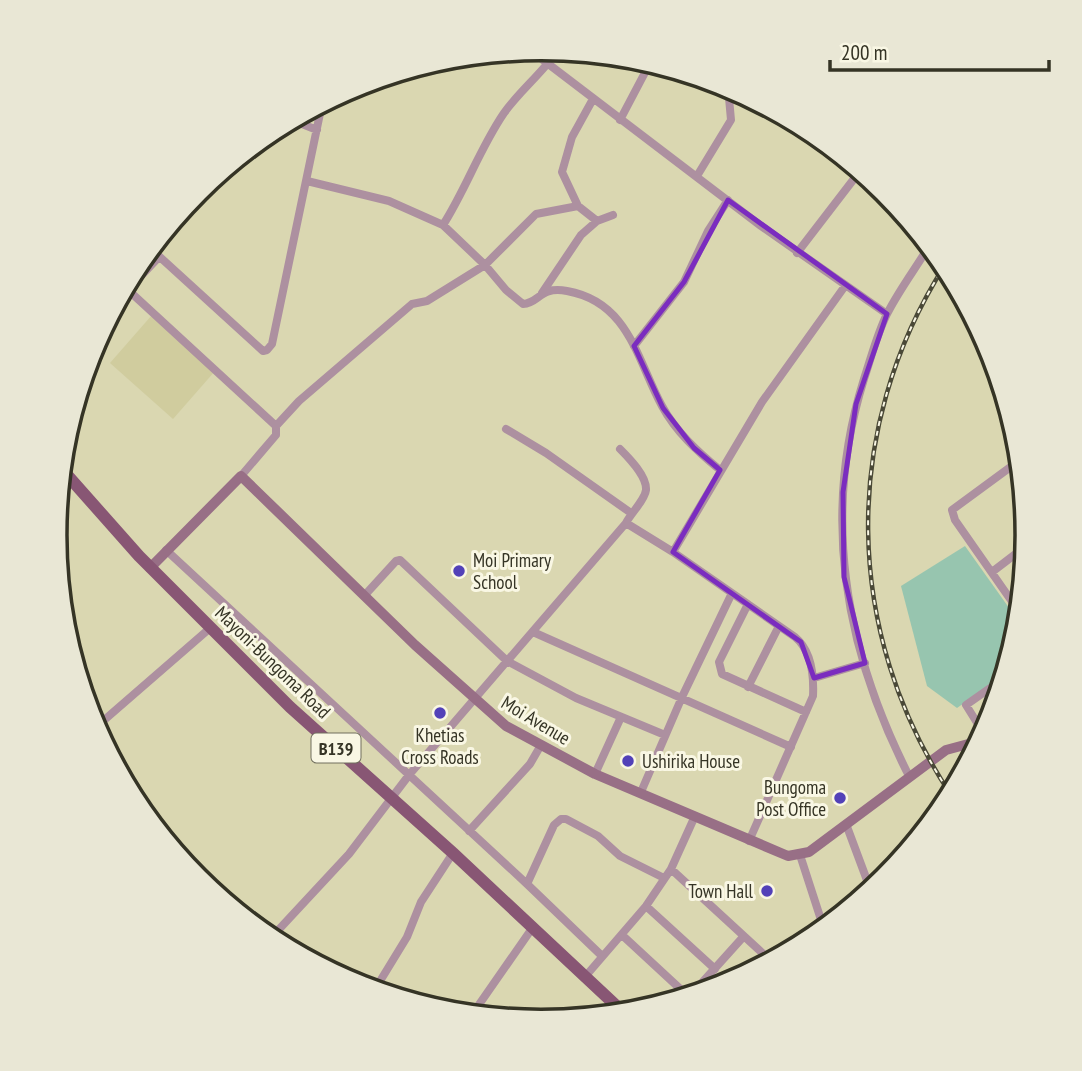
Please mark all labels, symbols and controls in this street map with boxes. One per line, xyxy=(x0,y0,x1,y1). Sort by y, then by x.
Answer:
scale bar xyxy=(830,28,1049,72)
text: 200 m xyxy=(841,39,887,66)
place label: Moi Primary School xyxy=(473,548,552,594)
marker: Moi Primary School xyxy=(451,563,467,579)
street label: Mayoni-Bungoma Road xyxy=(210,601,336,723)
street label: Moi Avenue xyxy=(497,690,575,750)
marker: Khetias Cross Roads xyxy=(432,705,448,721)
place label: Khetias Cross Roads xyxy=(401,723,479,769)
road number: B139 xyxy=(312,734,360,762)
place label: Ushirika House xyxy=(642,749,740,773)
marker: Ushirika House xyxy=(620,753,636,769)
place label: Bungoma Post Office xyxy=(756,775,826,821)
marker: Bungoma Post Office xyxy=(832,790,848,806)
place label: Town Hall xyxy=(688,879,754,903)
marker: Town Hall xyxy=(759,883,775,899)

